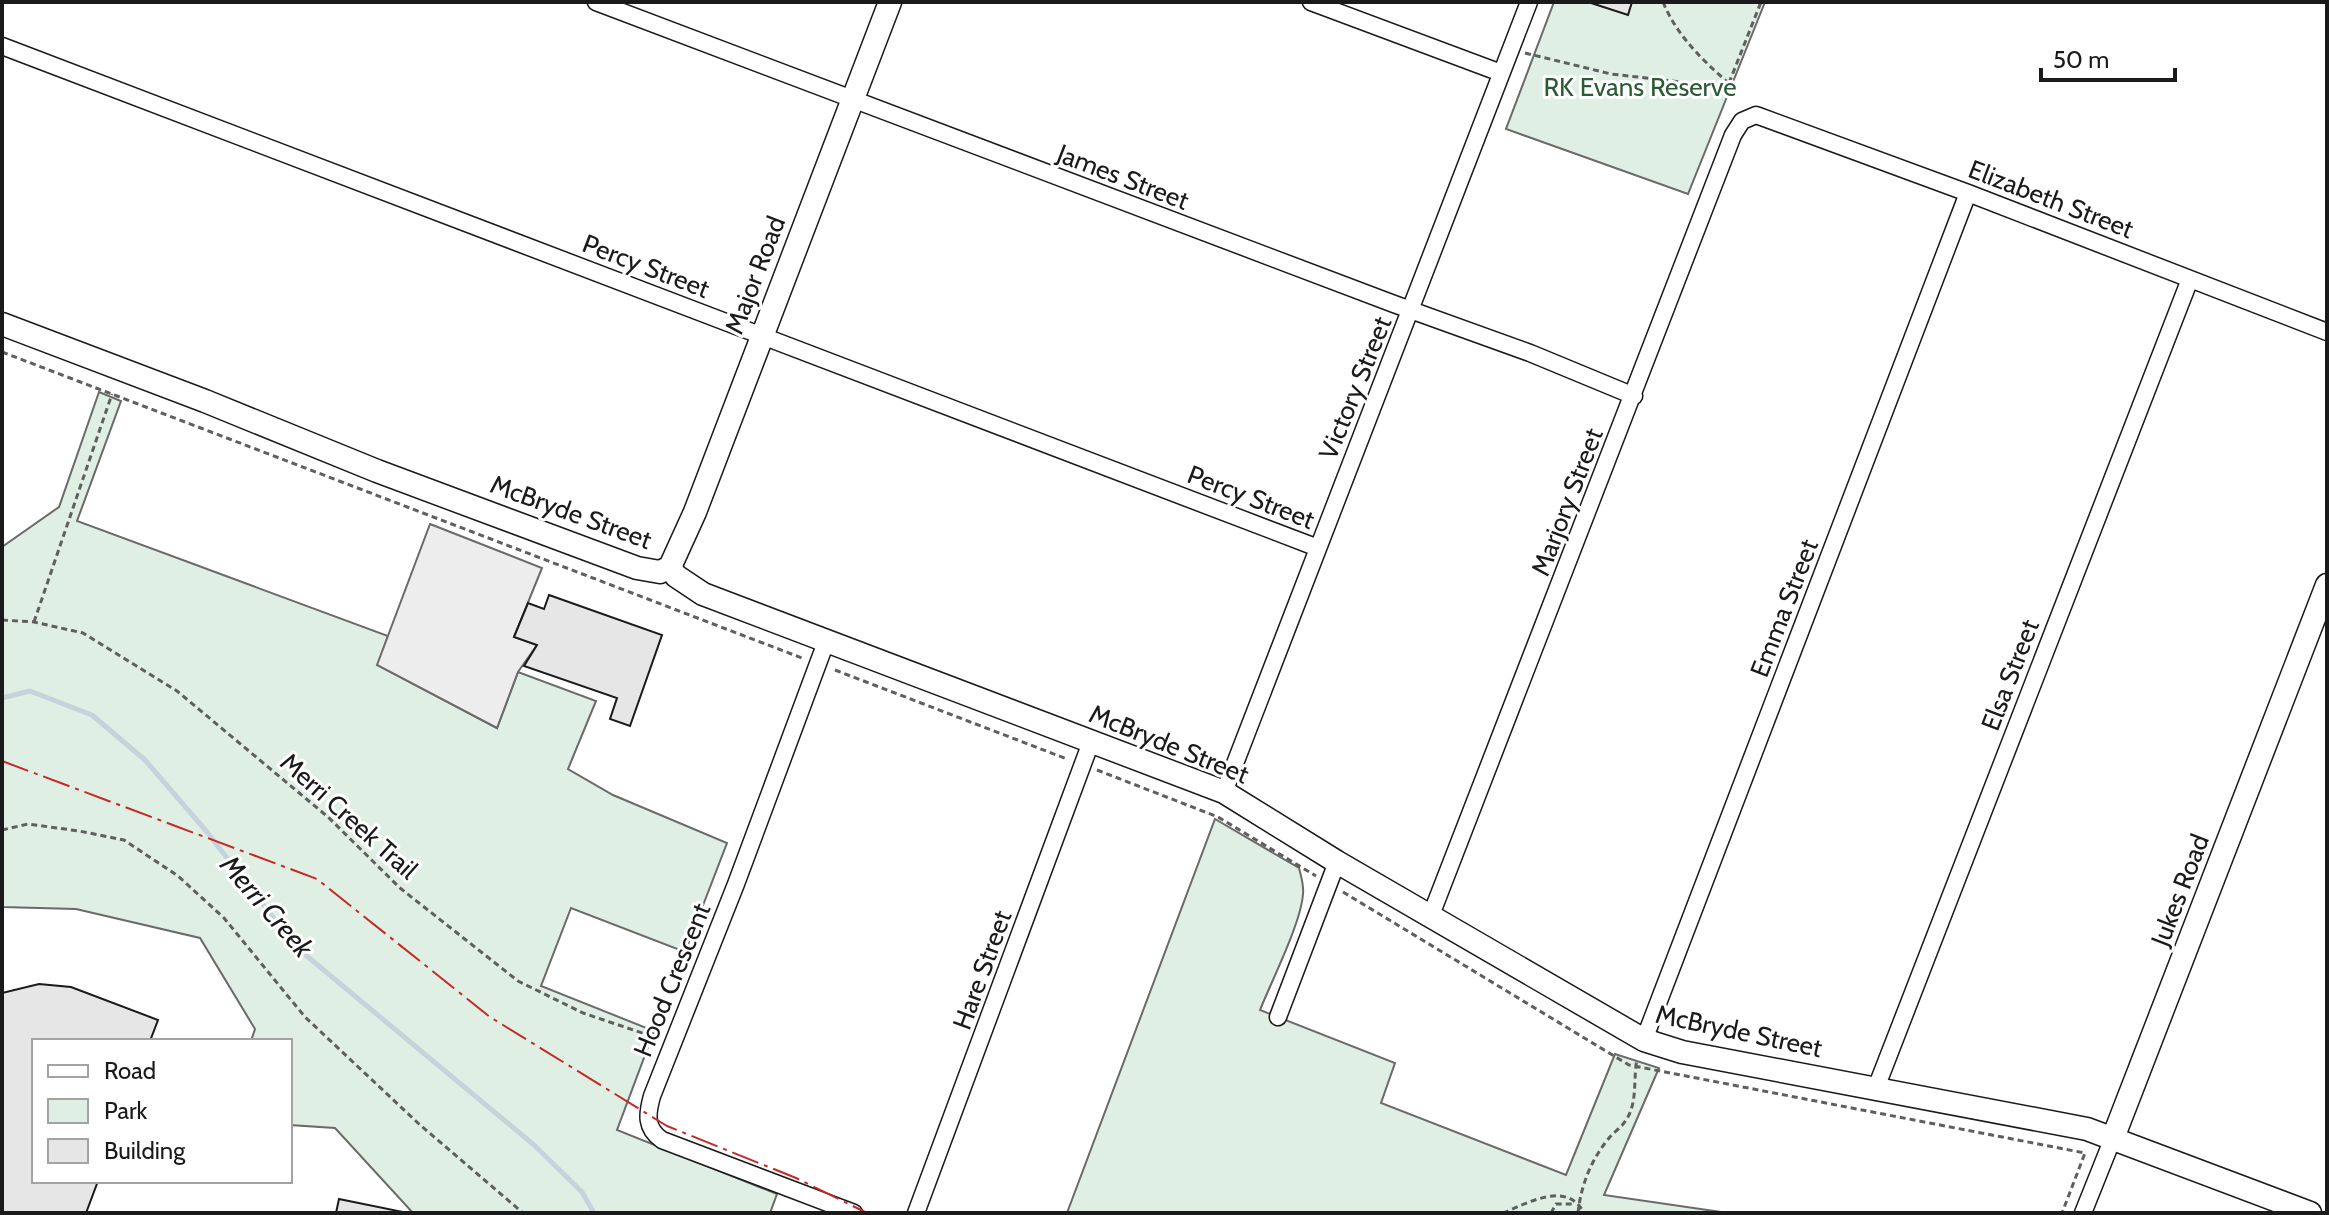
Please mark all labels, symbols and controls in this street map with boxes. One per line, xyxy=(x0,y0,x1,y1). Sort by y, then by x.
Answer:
scale bar xyxy=(2041,32,2175,82)
text: 50 m xyxy=(2053,45,2109,74)
park label: RK Evans Reserve xyxy=(1543,71,1737,103)
street label: James Street xyxy=(1052,137,1194,217)
street label: Elizabeth Street xyxy=(1964,153,2138,245)
street label: Major Road xyxy=(718,212,792,338)
street label: Percy Street xyxy=(578,227,714,305)
street label: Victory Street xyxy=(1312,312,1398,464)
street label: Marjory Street xyxy=(1524,423,1610,580)
street label: Percy Street xyxy=(1183,458,1319,536)
street label: McBryde Street xyxy=(486,468,656,556)
street label: Emma Street xyxy=(1743,534,1825,681)
street label: Elsa Street xyxy=(1974,615,2046,735)
street label: McBryde Street xyxy=(1085,697,1254,791)
street label: Merri Creek Trail xyxy=(274,746,424,886)
street label: Jukes Road xyxy=(2144,829,2216,951)
water label: Merri Creek xyxy=(213,847,321,965)
street label: Hood Crescent xyxy=(627,898,717,1061)
street label: Hare Street xyxy=(946,906,1018,1034)
street label: McBryde Street xyxy=(1653,998,1825,1064)
legend xyxy=(32,1039,292,1183)
text: Road xyxy=(104,1056,156,1085)
text: Park xyxy=(104,1096,147,1125)
text: Building xyxy=(104,1136,186,1165)

